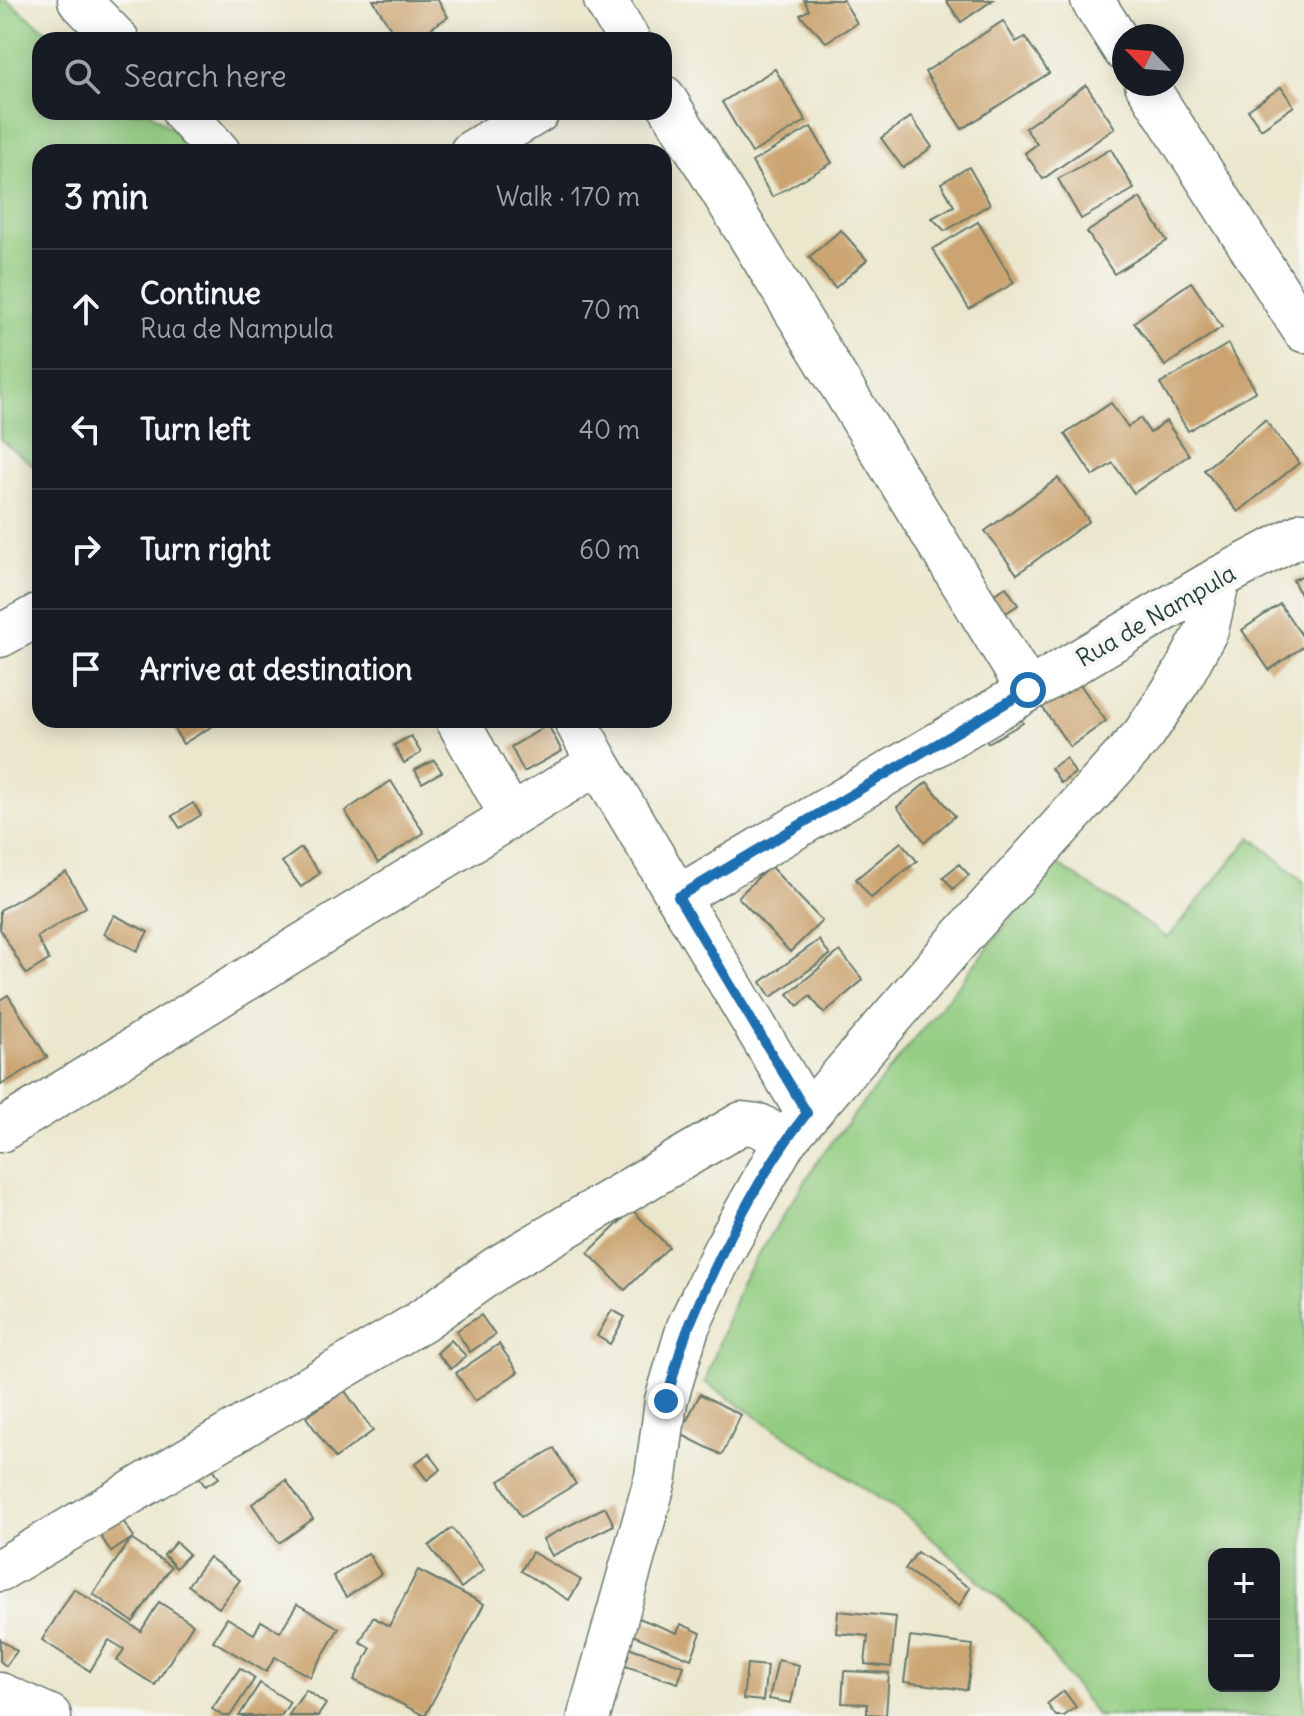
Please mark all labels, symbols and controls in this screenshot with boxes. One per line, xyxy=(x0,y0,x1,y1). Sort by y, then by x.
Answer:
north arrow xyxy=(1112,24,1184,96)
search box xyxy=(32,32,672,120)
icon: search xyxy=(60,54,104,98)
text: Search here xyxy=(124,57,287,95)
text: 3 min xyxy=(64,175,149,218)
text: Walk · 170 m xyxy=(496,180,640,213)
text: Continue xyxy=(140,274,261,312)
icon: ahead xyxy=(64,287,108,331)
text: 70 m xyxy=(581,293,640,326)
text: Rua de Nampula xyxy=(140,312,334,345)
icon: left xyxy=(64,407,108,451)
text: Turn left xyxy=(140,410,251,448)
text: 40 m xyxy=(579,413,640,446)
icon: right xyxy=(64,527,108,571)
text: Turn right xyxy=(140,530,271,568)
text: 60 m xyxy=(579,533,640,566)
street label: Rua de Nampula xyxy=(1070,557,1241,673)
icon: arrive xyxy=(64,647,108,691)
text: Arrive at destination xyxy=(140,650,412,688)
route start xyxy=(1010,672,1046,708)
route end xyxy=(648,1383,684,1419)
map controls xyxy=(1208,1548,1280,1692)
button: + xyxy=(1208,1548,1280,1620)
button: − xyxy=(1208,1620,1280,1692)

